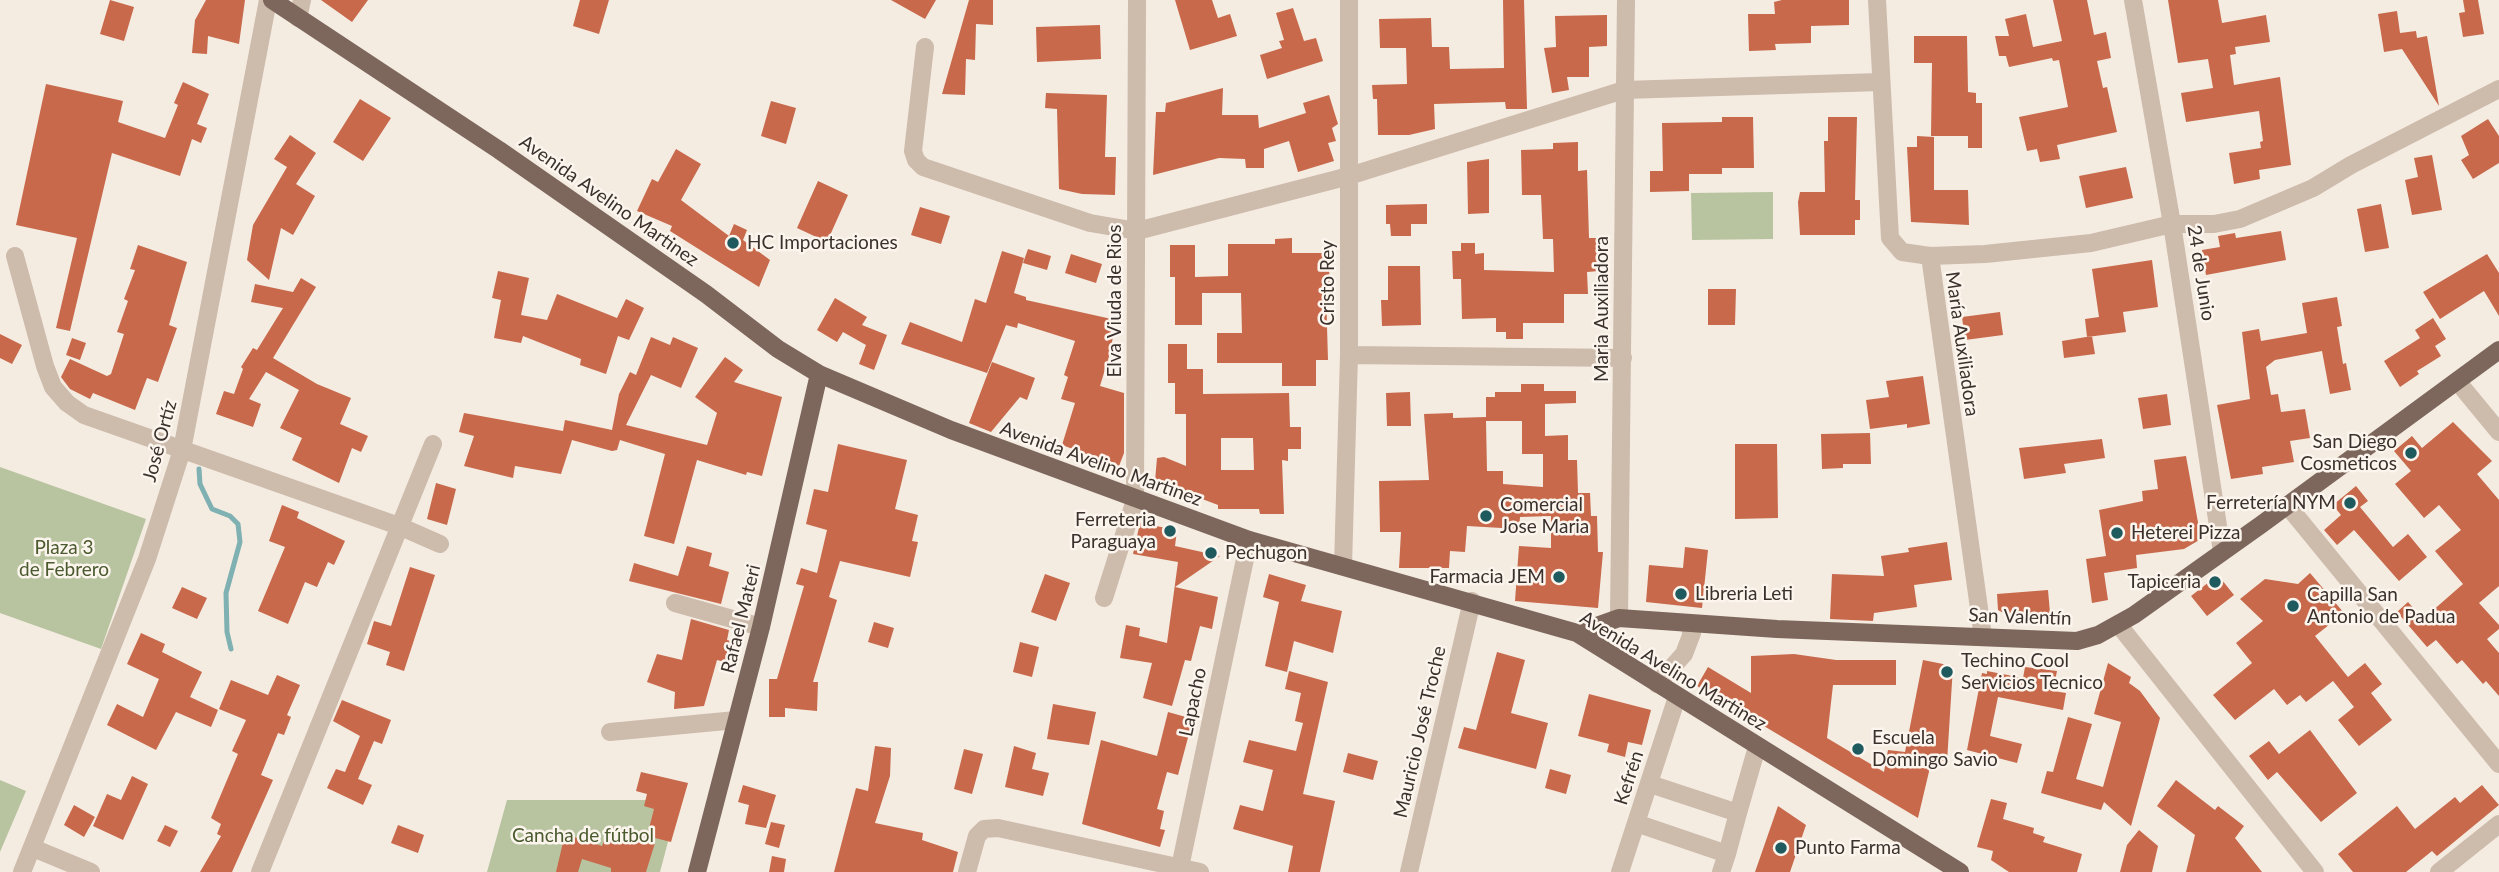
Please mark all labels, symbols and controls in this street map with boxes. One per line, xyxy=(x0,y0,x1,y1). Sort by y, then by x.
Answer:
street label: Avenida Avelino Martinez xyxy=(515,130,703,272)
street label: 24 de Junio xyxy=(2182,223,2220,323)
street label: Elva Viuda de Rios xyxy=(1104,224,1126,378)
place label: HC Importaciones xyxy=(747,232,898,254)
marker: HC Importaciones xyxy=(725,235,741,251)
street label: Maria Auxiliadora xyxy=(1591,236,1613,382)
street label: Cristo Rey xyxy=(1317,240,1339,326)
street label: María Auxiliadora xyxy=(1941,270,1983,418)
street label: José Ortíz xyxy=(138,398,182,484)
street label: Avenida Avelino Martinez xyxy=(997,417,1205,511)
place label: San Diego Cosmeticos xyxy=(2300,431,2397,475)
marker: San Diego Cosmeticos xyxy=(2403,445,2419,461)
place label: Ferretería NYM xyxy=(2206,492,2336,514)
place label: Comercial Jose Maria xyxy=(1500,494,1589,538)
marker: Ferretería NYM xyxy=(2342,495,2358,511)
marker: Comercial Jose Maria xyxy=(1478,508,1494,524)
place label: Ferreteria Paraguaya xyxy=(1071,509,1156,553)
place label: Heterei Pizza xyxy=(2131,522,2240,544)
marker: Ferreteria Paraguaya xyxy=(1162,523,1178,539)
marker: Heterei Pizza xyxy=(2109,525,2125,541)
park label: Plaza 3 de Febrero xyxy=(19,537,109,581)
place label: Pechugon xyxy=(1225,542,1307,564)
marker: Pechugon xyxy=(1203,545,1219,561)
street label: Rafael Materi xyxy=(716,562,766,676)
place label: Farmacia JEM xyxy=(1430,566,1545,588)
marker: Farmacia JEM xyxy=(1551,569,1567,585)
place label: Tapiceria xyxy=(2127,571,2201,593)
marker: Tapiceria xyxy=(2207,574,2223,590)
place label: Libreria Leti xyxy=(1695,583,1793,605)
place label: Capilla San Antonio de Padua xyxy=(2307,584,2455,628)
marker: Libreria Leti xyxy=(1673,586,1689,602)
marker: Capilla San Antonio de Padua xyxy=(2285,598,2301,614)
street label: San Valentín xyxy=(1968,604,2072,630)
street label: Avenida Avelino Martinez xyxy=(1576,606,1770,736)
street label: Mauricio José Troche xyxy=(1389,644,1451,820)
place label: Techino Cool Servicios Tecnico xyxy=(1961,650,2103,694)
marker: Techino Cool Servicios Tecnico xyxy=(1939,664,1955,680)
street label: Lapacho xyxy=(1175,666,1211,738)
place label: Escuela Domingo Savio xyxy=(1872,727,1998,771)
marker: Escuela Domingo Savio xyxy=(1850,741,1866,757)
street label: Kefrén xyxy=(1610,748,1648,808)
park label: Cancha de fútbol xyxy=(512,825,654,847)
place label: Punto Farma xyxy=(1795,837,1901,859)
marker: Punto Farma xyxy=(1773,840,1789,856)

